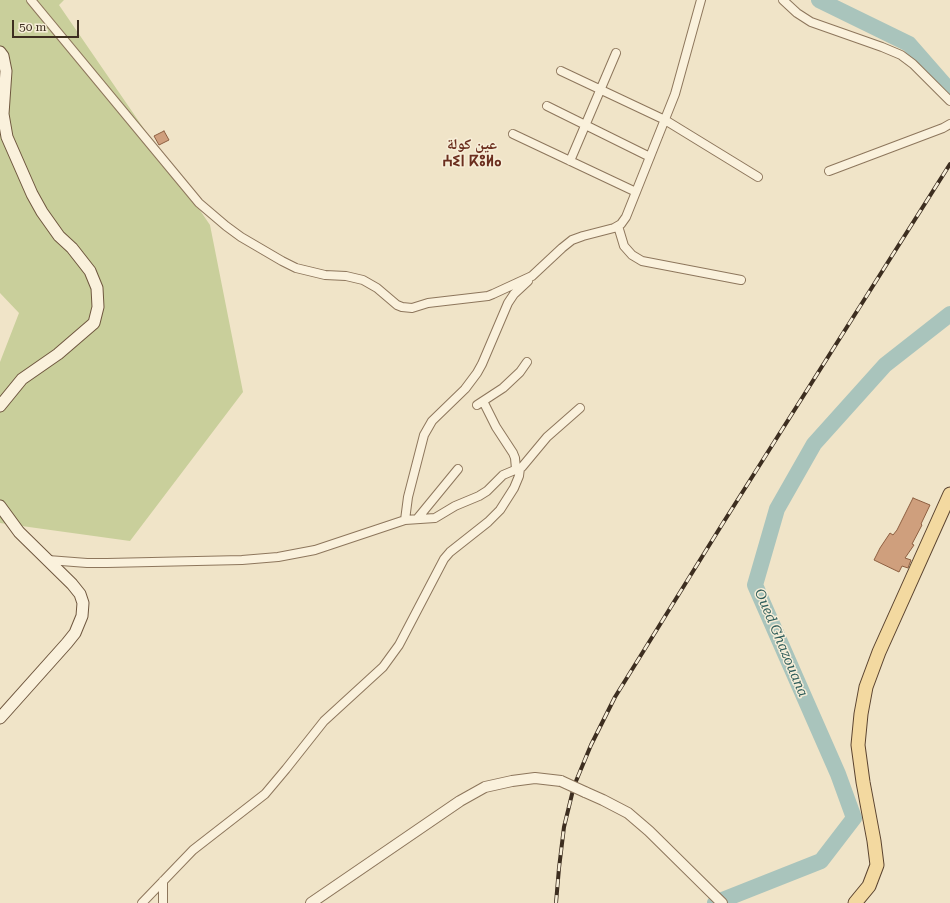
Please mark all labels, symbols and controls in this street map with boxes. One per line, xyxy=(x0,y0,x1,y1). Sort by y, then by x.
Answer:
scale bar xyxy=(14,12,81,38)
text: 50 m xyxy=(19,20,46,34)
district label: عين كولة ⵄⵉⵏ ⴽⵓⵍⴰ xyxy=(443,136,501,171)
water label: Oued Ghazouana xyxy=(751,586,811,700)

